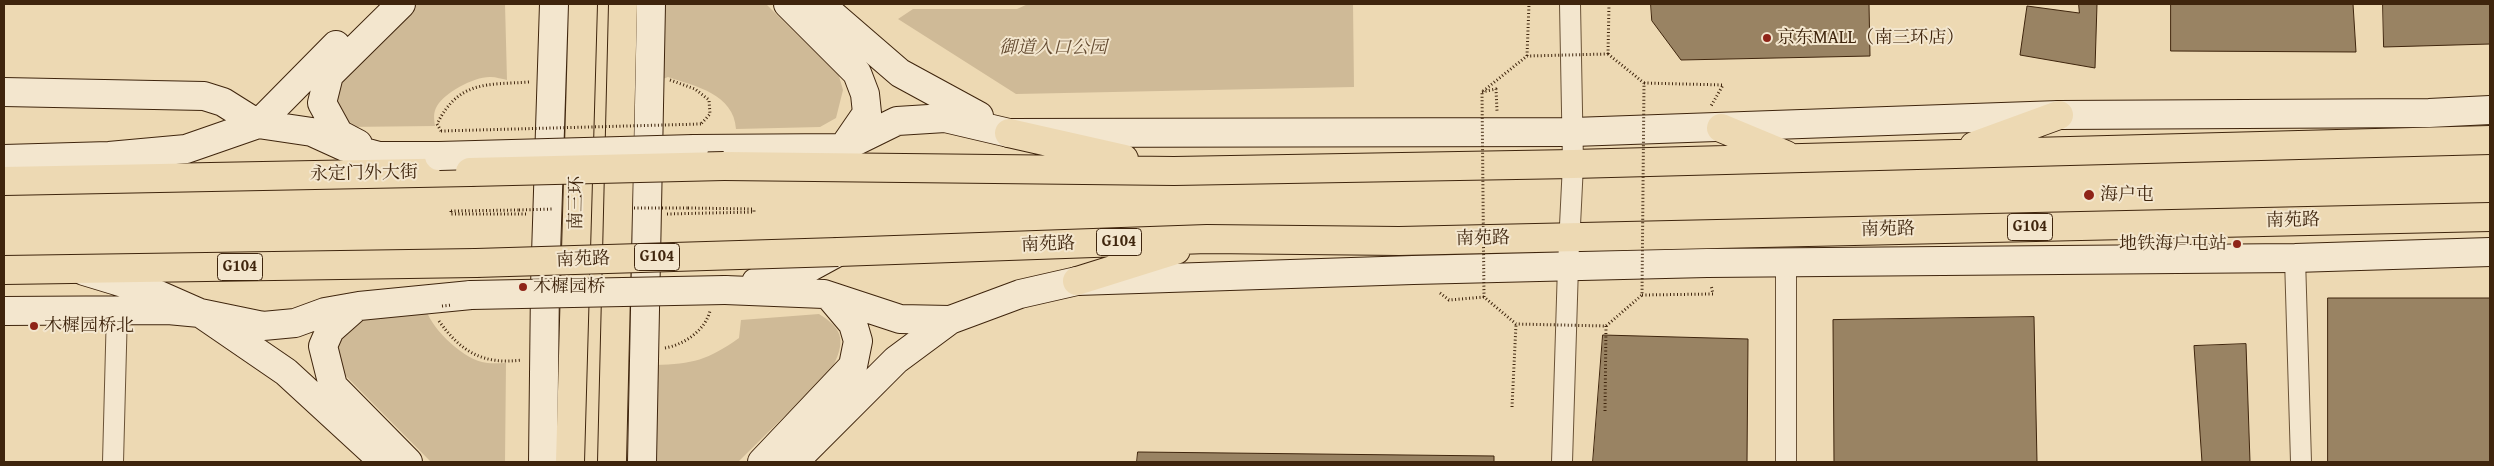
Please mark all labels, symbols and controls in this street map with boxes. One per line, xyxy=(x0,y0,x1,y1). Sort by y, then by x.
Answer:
place label: 京东MALL（南三环店） xyxy=(1777,27,1964,49)
marker: 京东MALL（南三环店） xyxy=(1761,32,1773,44)
park label: 御道入口公园 xyxy=(999,37,1107,59)
street label: 永定门外大街 xyxy=(310,162,418,186)
street label: 南三环 xyxy=(566,176,588,230)
place label: 海户屯 xyxy=(2100,184,2154,206)
marker: 海户屯 xyxy=(2082,188,2096,202)
street label: 南苑路 xyxy=(2266,210,2320,232)
road number: G104 xyxy=(2008,213,2052,240)
street label: 南苑路 xyxy=(1861,219,1915,241)
road number: G104 xyxy=(1096,228,1142,256)
street label: 南苑路 xyxy=(1456,228,1510,250)
street label: 南苑路 xyxy=(1021,233,1075,257)
place label: 地铁海户屯站 xyxy=(2119,233,2227,255)
marker: 地铁海户屯站 xyxy=(2231,238,2243,250)
road number: G104 xyxy=(634,243,680,270)
street label: 南苑路 xyxy=(556,248,610,272)
road number: G104 xyxy=(218,253,262,280)
place label: 木樨园桥 xyxy=(533,276,605,298)
marker: 木樨园桥 xyxy=(517,281,529,293)
place label: 木樨园桥北 xyxy=(44,315,134,337)
marker: 木樨园桥北 xyxy=(28,320,40,332)

